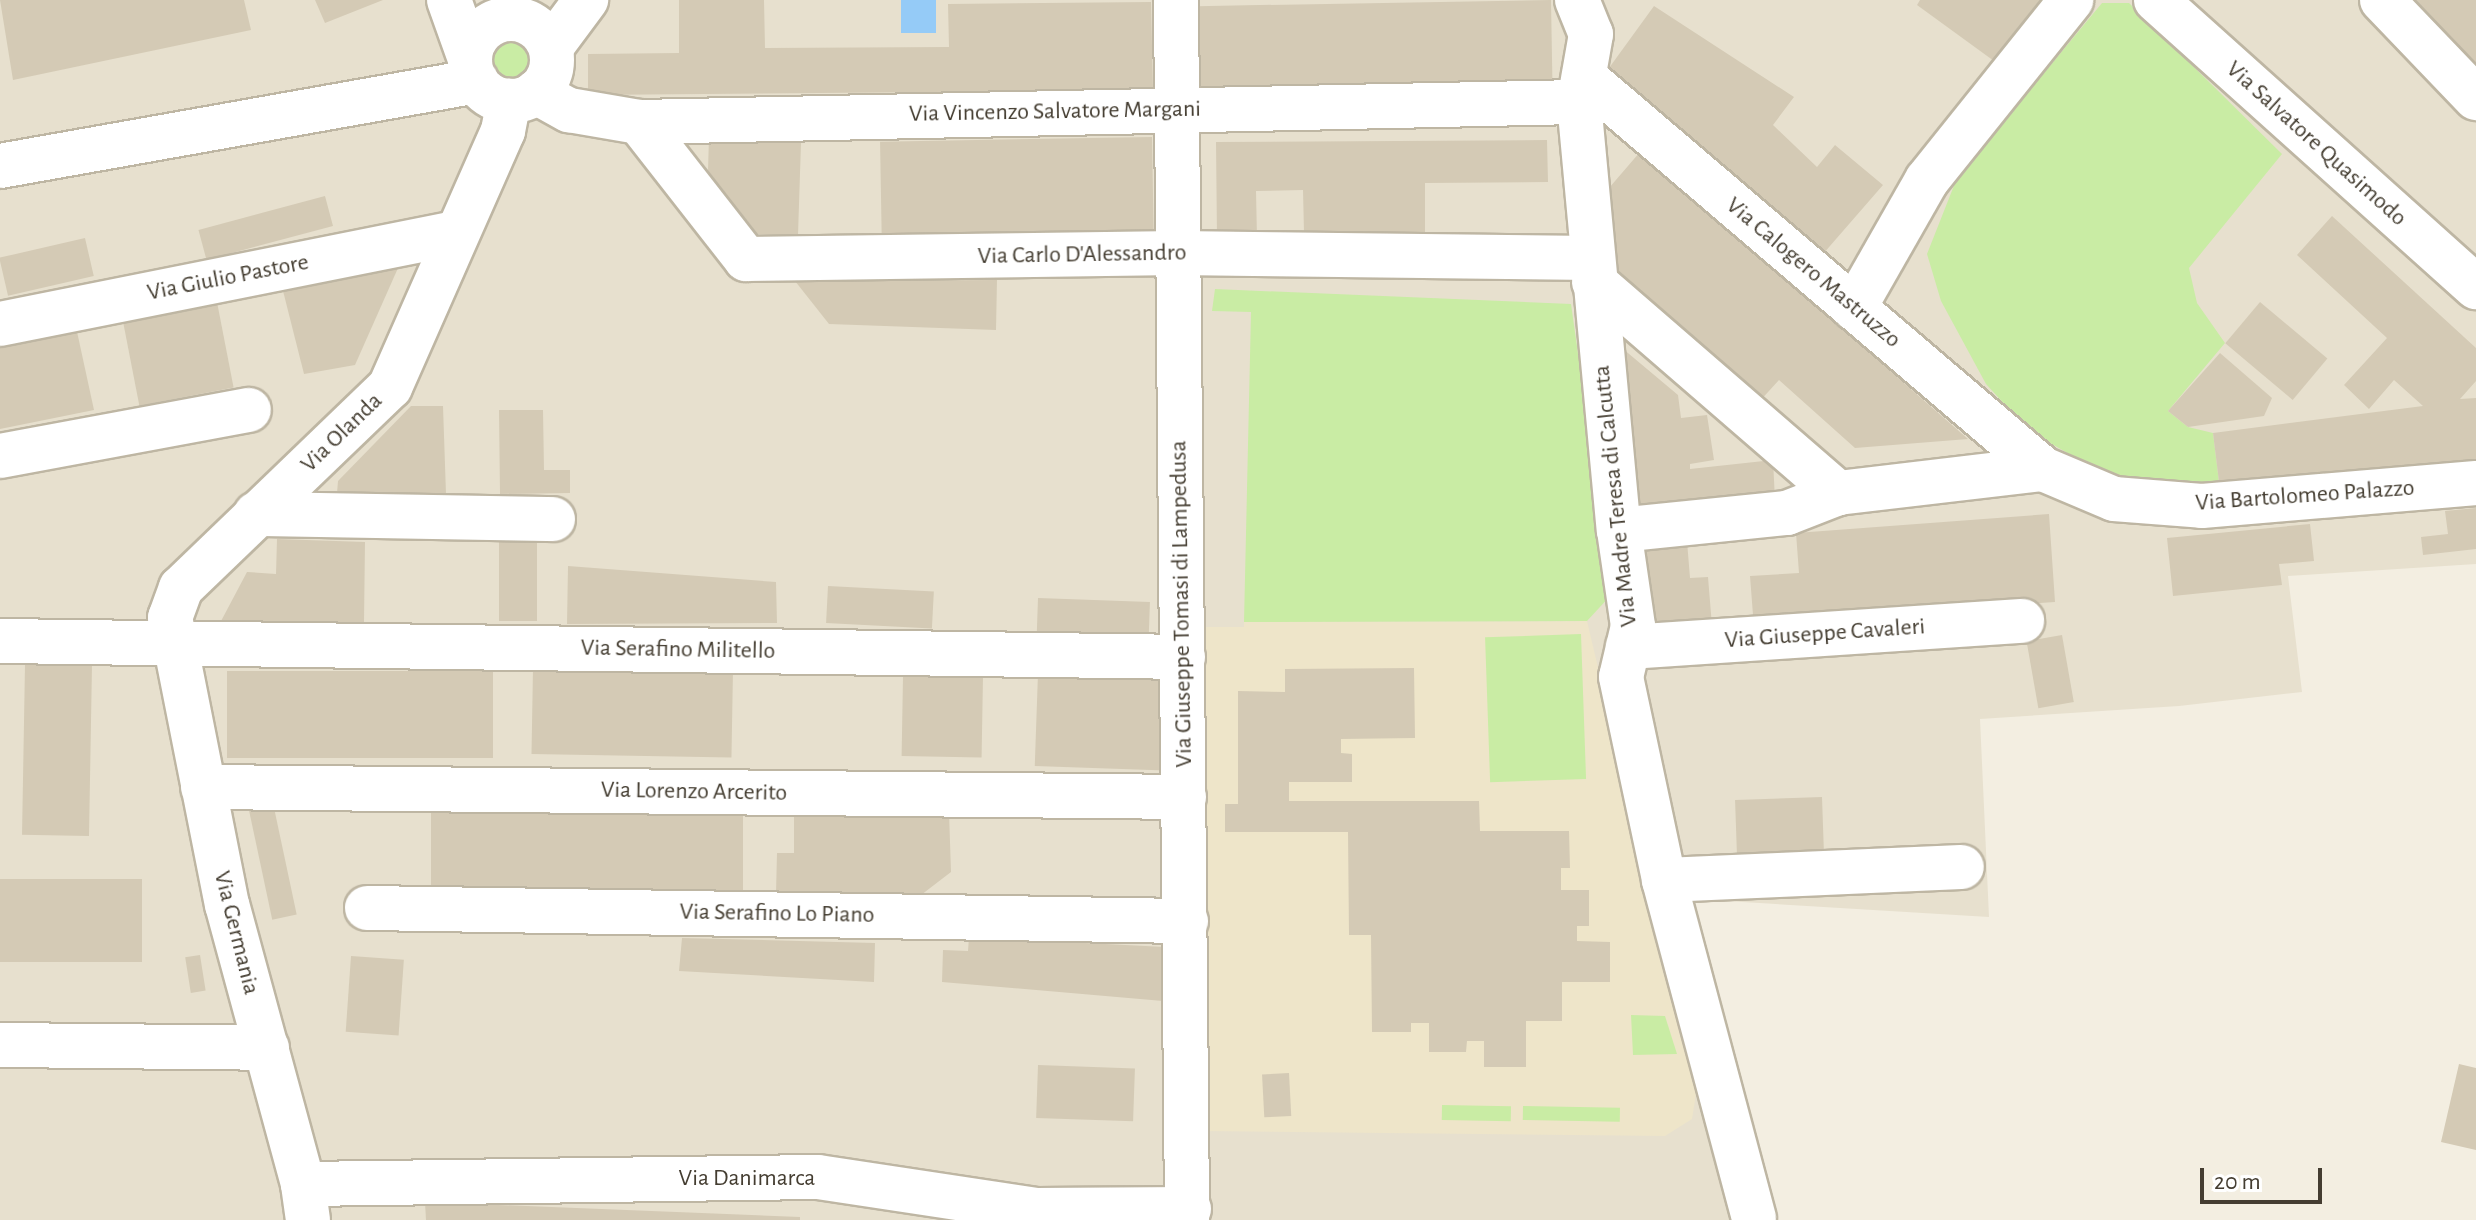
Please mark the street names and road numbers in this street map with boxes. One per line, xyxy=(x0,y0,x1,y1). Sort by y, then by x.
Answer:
street label: Via Salvatore Quasimodo xyxy=(2220,55,2412,233)
street label: Via Vincenzo Salvatore Margani xyxy=(909,95,1201,129)
street label: Via Calogero Mastruzzo xyxy=(1720,191,1906,355)
street label: Via Carlo D'Alessandro xyxy=(977,239,1187,271)
street label: Via Giulio Pastore xyxy=(145,248,311,308)
street label: Via Madre Teresa di Calcutta xyxy=(1588,364,1644,628)
street label: Via Olanda xyxy=(295,387,389,479)
street label: Via Giuseppe Tomasi di Lampedusa xyxy=(1165,440,1199,768)
street label: Via Bartolomeo Palazzo xyxy=(2194,474,2416,518)
street label: Via Giuseppe Cavaleri xyxy=(1724,613,1926,655)
street label: Via Serafino Militello xyxy=(580,634,776,666)
street label: Via Lorenzo Arcerito xyxy=(601,776,787,808)
street label: Via Germania xyxy=(207,868,265,998)
street label: Via Serafino Lo Piano xyxy=(679,898,875,930)
street label: Via Danimarca xyxy=(679,1165,815,1193)

